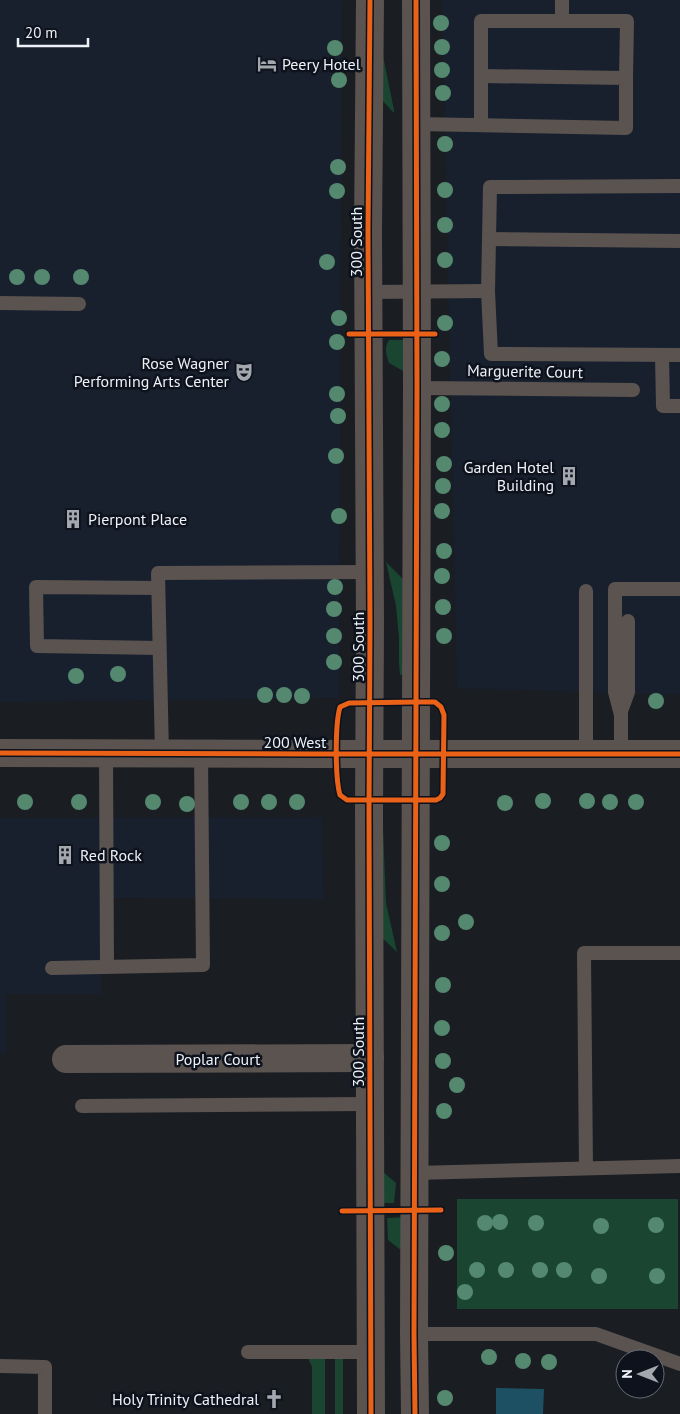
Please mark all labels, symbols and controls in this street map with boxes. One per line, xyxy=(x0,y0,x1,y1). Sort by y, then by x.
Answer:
scale bar xyxy=(18,15,88,47)
text: 20 m xyxy=(25,23,58,42)
hotel icon: Peery Hotel xyxy=(256,53,278,75)
place label: Peery Hotel xyxy=(282,54,361,74)
street label: 300 South xyxy=(346,207,366,277)
place label: Rose Wagner Performing Arts Center xyxy=(74,353,230,391)
street label: Marguerite Court xyxy=(467,360,584,382)
theatre icon: Rose Wagner Performing Arts Center xyxy=(233,361,255,383)
place label: Garden Hotel Building xyxy=(464,457,554,495)
building icon: Garden Hotel Building xyxy=(558,465,580,487)
building icon: Pierpont Place xyxy=(62,508,84,530)
place label: Pierpont Place xyxy=(88,509,187,529)
street label: 300 South xyxy=(348,612,368,682)
street label: 200 West xyxy=(264,732,327,752)
building icon: Red Rock xyxy=(54,844,76,866)
place label: Red Rock xyxy=(80,845,142,865)
street label: 300 South xyxy=(348,1017,368,1087)
street label: Poplar Court xyxy=(175,1049,261,1069)
north arrow xyxy=(615,1349,665,1399)
text: N xyxy=(618,1369,636,1379)
church icon: Holy Trinity Cathedral xyxy=(263,1388,285,1410)
place label: Holy Trinity Cathedral xyxy=(112,1389,259,1409)

